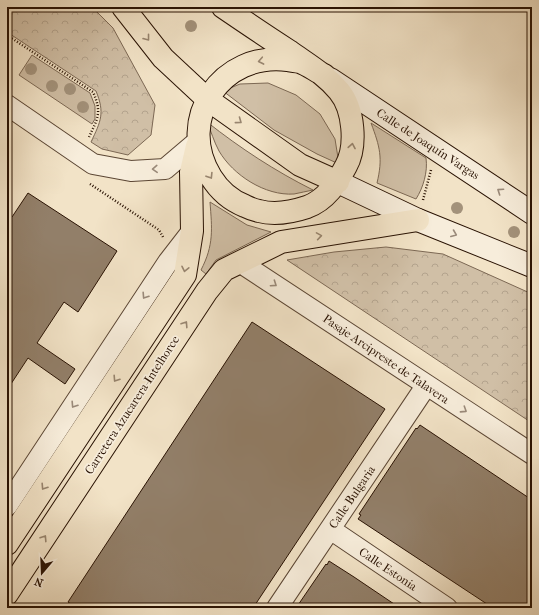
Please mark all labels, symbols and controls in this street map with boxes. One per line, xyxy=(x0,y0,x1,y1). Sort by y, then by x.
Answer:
one-way arrow xyxy=(142,33,149,40)
one-way arrow xyxy=(258,56,264,65)
street label: Calle de Joaquín Vargas xyxy=(374,106,483,183)
one-way arrow xyxy=(235,116,242,124)
one-way arrow xyxy=(347,143,355,149)
one-way arrow xyxy=(152,165,158,174)
one-way arrow xyxy=(206,172,213,179)
one-way arrow xyxy=(497,189,504,196)
one-way arrow xyxy=(450,229,458,237)
one-way arrow xyxy=(316,232,322,241)
one-way arrow xyxy=(182,266,190,272)
one-way arrow xyxy=(270,279,277,287)
one-way arrow xyxy=(143,292,150,299)
street label: Pasaje Arcipreste de Talavera xyxy=(320,311,452,407)
one-way arrow xyxy=(180,322,187,329)
street label: Carretera Azucarera-Intelhorce xyxy=(82,333,182,477)
one-way arrow xyxy=(114,374,121,381)
one-way arrow xyxy=(71,401,78,408)
one-way arrow xyxy=(460,405,467,413)
street label: Calle Bulgaria xyxy=(326,463,378,531)
one-way arrow xyxy=(42,483,49,490)
one-way arrow xyxy=(39,535,47,542)
street label: Calle Estonia xyxy=(356,545,420,594)
north arrow xyxy=(22,553,62,593)
text: N xyxy=(32,574,45,589)

